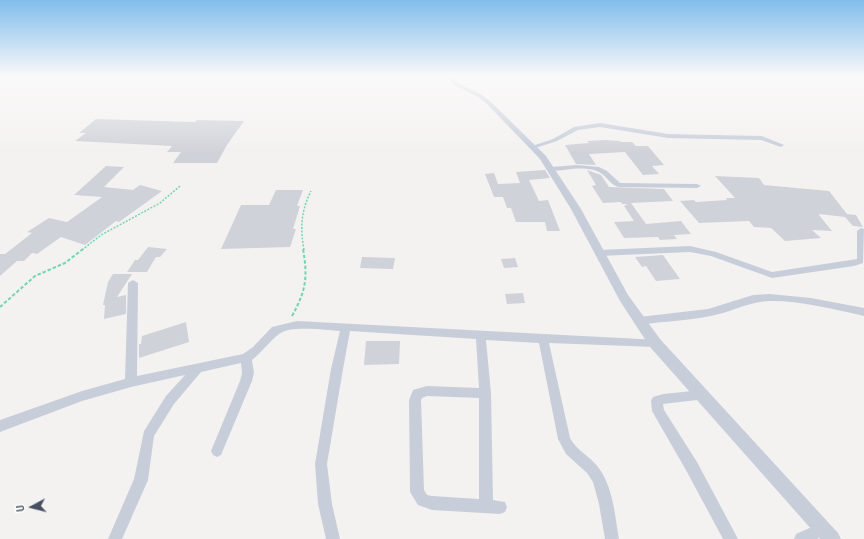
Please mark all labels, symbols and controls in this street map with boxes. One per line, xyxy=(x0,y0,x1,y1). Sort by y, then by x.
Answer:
north arrow xyxy=(12,487,52,527)
text: U xyxy=(13,504,27,513)

